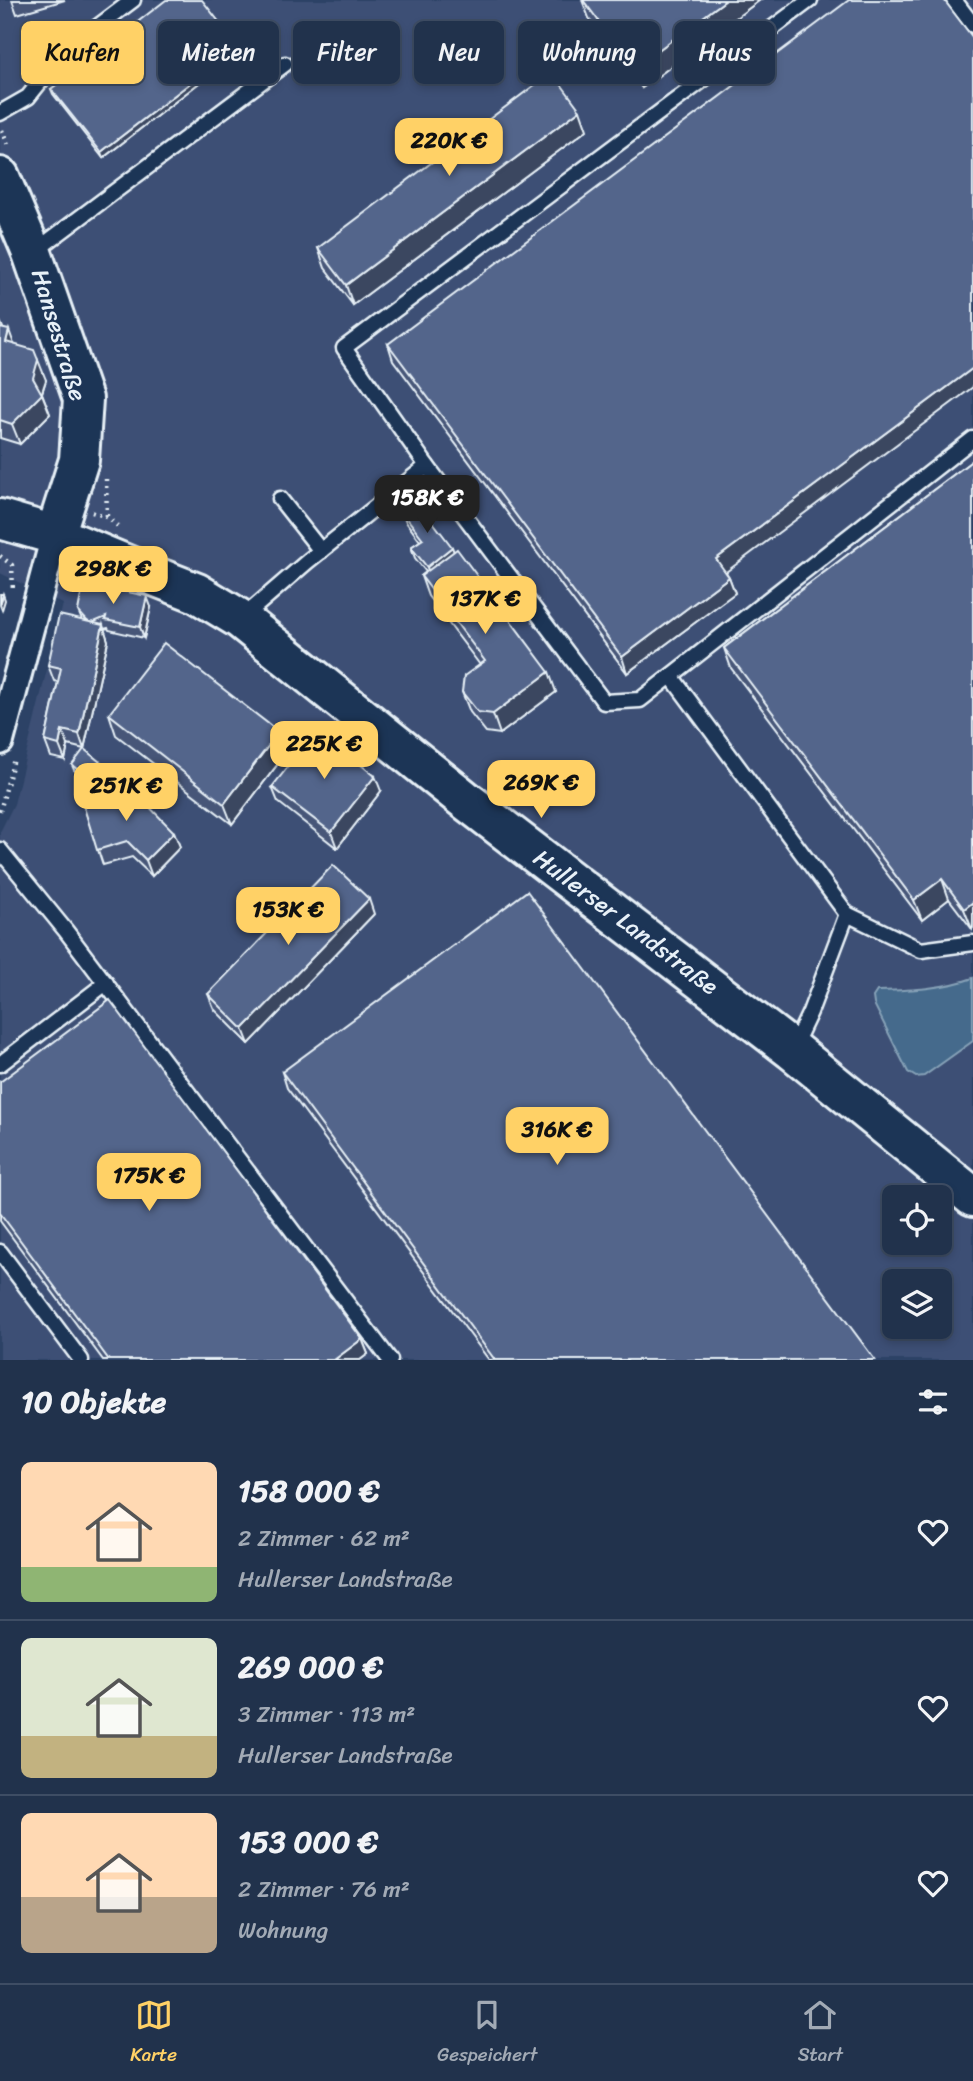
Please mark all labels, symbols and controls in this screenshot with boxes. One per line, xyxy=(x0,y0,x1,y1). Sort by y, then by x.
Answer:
chip: Kaufen xyxy=(21,21,144,84)
chip: Mieten xyxy=(158,21,279,84)
chip: Filter xyxy=(293,21,400,84)
chip: Neu xyxy=(414,21,504,84)
chip: Wohnung xyxy=(518,21,660,84)
chip: Haus xyxy=(674,21,775,84)
pin: 220K € xyxy=(392,118,506,178)
text: 220K € xyxy=(411,120,487,161)
street label: Hansestraße xyxy=(19,264,99,406)
pin: 158K € xyxy=(370,476,484,535)
text: 158K € xyxy=(390,477,464,518)
pin: 298K € xyxy=(56,546,170,606)
text: 298K € xyxy=(75,548,151,589)
pin: 137K € xyxy=(428,576,542,636)
text: 137K € xyxy=(450,578,520,619)
pin: 225K € xyxy=(267,722,381,781)
text: 225K € xyxy=(286,723,362,764)
pin: 269K € xyxy=(484,760,598,820)
text: 269K € xyxy=(503,762,579,803)
pin: 251K € xyxy=(69,764,183,823)
text: 251K € xyxy=(90,765,162,806)
street label: Hullerser Landstraße xyxy=(524,838,728,1006)
pin: 153K € xyxy=(231,888,345,947)
text: 153K € xyxy=(252,889,324,930)
pin: 316K € xyxy=(500,1108,614,1167)
text: 316K € xyxy=(522,1109,592,1150)
pin: 175K € xyxy=(92,1154,206,1213)
text: 175K € xyxy=(113,1155,185,1196)
map controls xyxy=(882,1185,952,1339)
button: locate xyxy=(882,1185,952,1255)
button: layers xyxy=(882,1269,952,1339)
text: 10 Objekte xyxy=(21,1375,166,1429)
icon: filters xyxy=(914,1383,952,1421)
text: 158 000 € xyxy=(238,1464,380,1518)
icon: home xyxy=(77,1490,161,1574)
icon: heart xyxy=(914,1513,952,1551)
text: 2 Zimmer · 62 m² xyxy=(238,1518,410,1559)
text: Hullerser Landstraße xyxy=(238,1559,453,1600)
text: 269 000 € xyxy=(238,1640,383,1694)
icon: home xyxy=(77,1666,161,1750)
icon: heart xyxy=(914,1689,952,1727)
text: 3 Zimmer · 113 m² xyxy=(238,1694,415,1735)
text: Hullerser Landstraße xyxy=(238,1735,453,1776)
text: 153 000 € xyxy=(238,1815,378,1869)
icon: home xyxy=(77,1841,161,1925)
icon: heart xyxy=(914,1864,952,1902)
text: 2 Zimmer · 76 m² xyxy=(238,1869,410,1910)
text: Wohnung xyxy=(238,1910,328,1951)
tab: Karte xyxy=(130,1996,177,2071)
tab: Gespeichert xyxy=(437,1996,537,2071)
tab: Start xyxy=(798,1996,843,2071)

